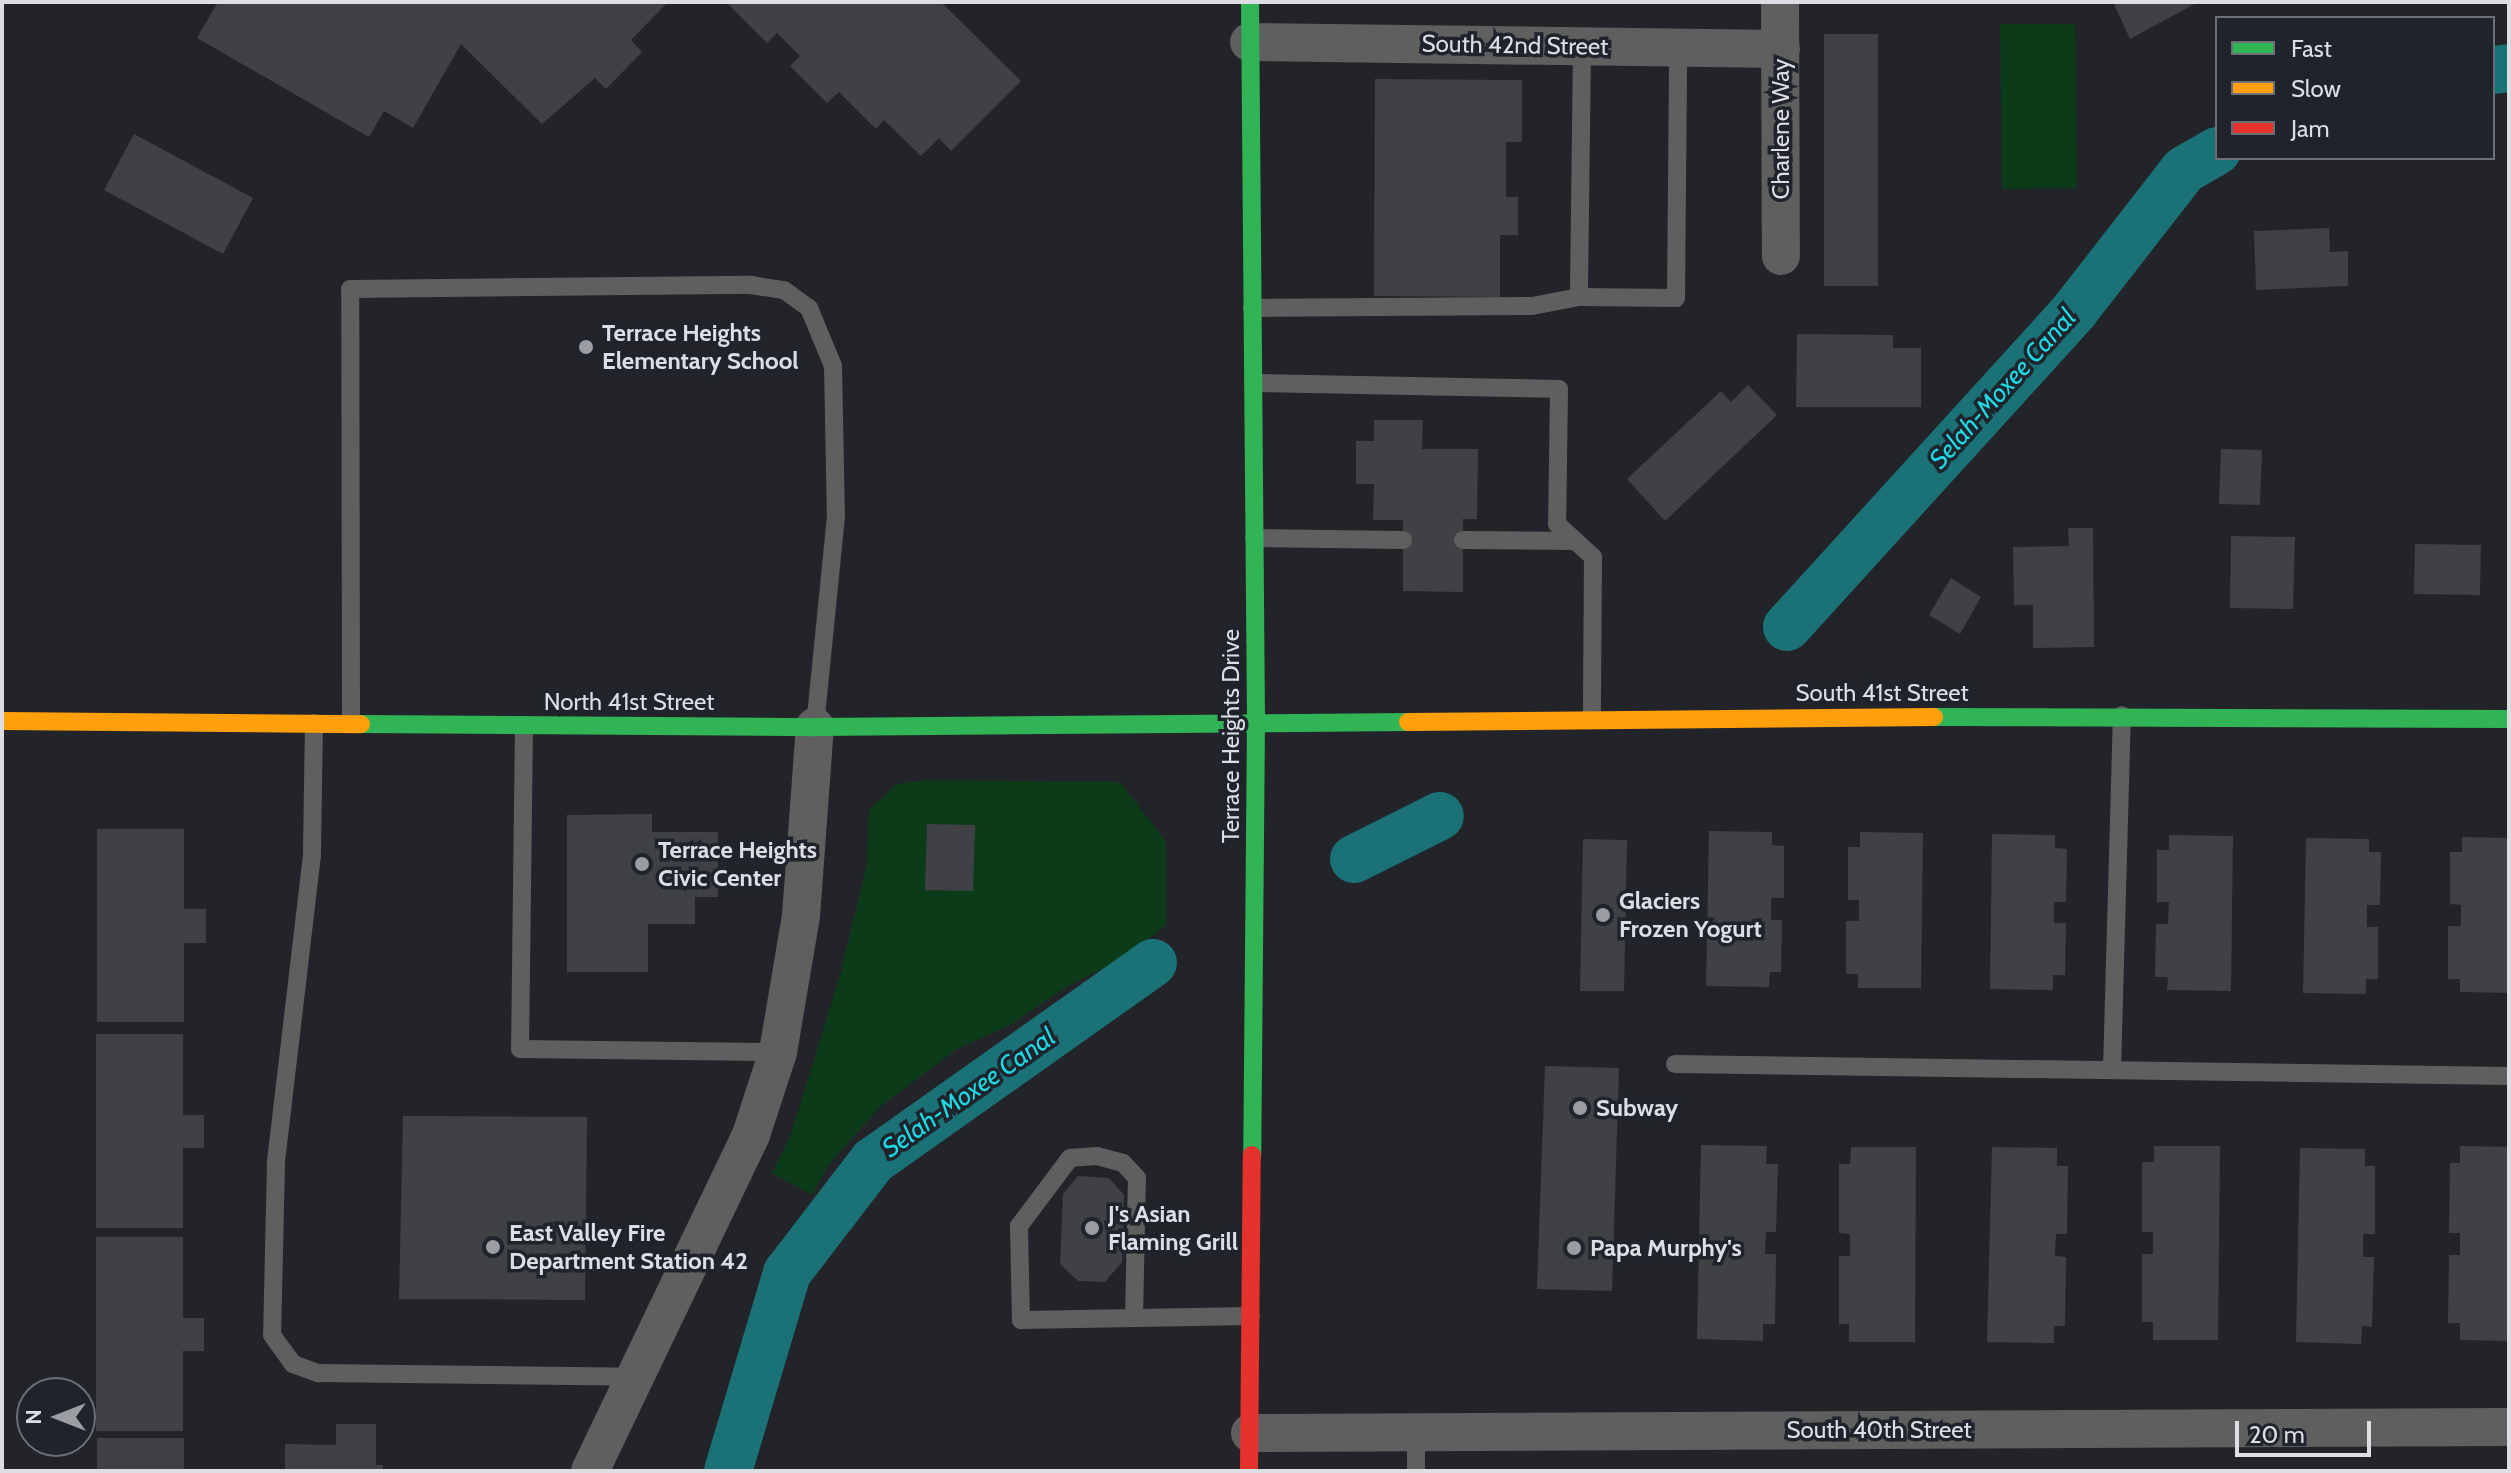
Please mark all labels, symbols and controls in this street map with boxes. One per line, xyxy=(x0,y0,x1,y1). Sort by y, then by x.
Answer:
legend xyxy=(2215,16,2495,160)
street label: South 42nd Street xyxy=(1421,29,1609,61)
text: Fast xyxy=(2291,34,2332,63)
street label: Charlene Way xyxy=(1767,59,1795,199)
text: Slow xyxy=(2291,74,2341,103)
text: Jam xyxy=(2291,114,2329,143)
water label: Selah-Moxee Canal xyxy=(1923,303,2083,475)
place label: Terrace Heights Elementary School xyxy=(602,319,799,375)
marker: Terrace Heights Elementary School xyxy=(577,338,595,356)
street label: Terrace Heights Drive xyxy=(1217,629,1245,843)
street label: South 41st Street xyxy=(1795,679,1969,707)
street label: North 41st Street xyxy=(544,688,714,716)
place label: Terrace Heights Civic Center xyxy=(658,836,817,892)
marker: Terrace Heights Civic Center xyxy=(633,855,651,873)
place label: Glaciers Frozen Yogurt xyxy=(1619,887,1762,943)
marker: Glaciers Frozen Yogurt xyxy=(1594,906,1612,924)
water label: Selah-Moxee Canal xyxy=(876,1022,1062,1164)
place label: Subway xyxy=(1596,1094,1678,1122)
marker: Subway xyxy=(1571,1099,1589,1117)
place label: J's Asian Flaming Grill xyxy=(1108,1200,1238,1256)
place label: East Valley Fire Department Station 42 xyxy=(509,1219,748,1275)
marker: J's Asian Flaming Grill xyxy=(1083,1219,1101,1237)
place label: Papa Murphy's xyxy=(1590,1234,1742,1262)
marker: East Valley Fire Department Station 42 xyxy=(484,1238,502,1256)
marker: Papa Murphy's xyxy=(1565,1239,1583,1257)
north arrow xyxy=(16,1377,96,1457)
scale bar xyxy=(2239,1405,2375,1455)
text: N xyxy=(20,1409,47,1425)
street label: South 40th Street xyxy=(1786,1416,1972,1444)
text: 20 m xyxy=(2249,1420,2305,1449)

